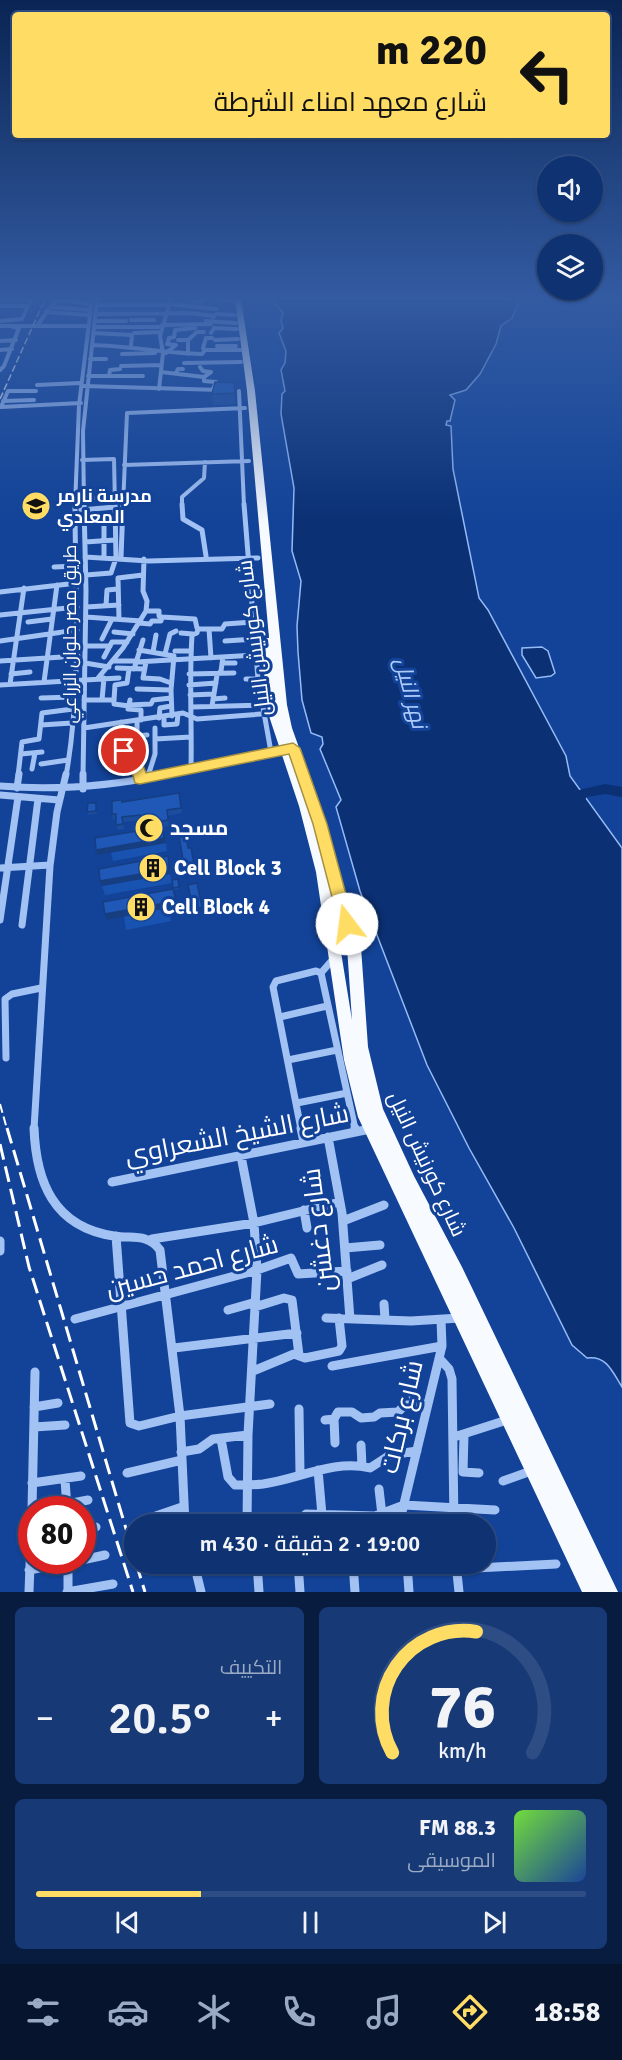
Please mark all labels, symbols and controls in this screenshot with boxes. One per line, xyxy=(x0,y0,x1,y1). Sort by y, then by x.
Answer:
text: 220 m xyxy=(376,25,487,76)
icon: left xyxy=(508,36,586,114)
text: شارع معهد امناء الشرطة xyxy=(214,86,487,119)
map controls xyxy=(537,156,603,300)
button: sound xyxy=(537,156,603,222)
button: layers xyxy=(537,234,603,300)
place label: مدرسة نارمر المعادي xyxy=(56,485,152,531)
school or university icon: مدرسة نارمر المعادي xyxy=(20,490,52,522)
street label: طريق مصر حلوان الزراعي xyxy=(59,545,84,723)
street label: شارع كورنيش النيل xyxy=(232,558,277,718)
water label: نهر النيل xyxy=(389,655,434,733)
pin xyxy=(98,725,149,776)
icon: arrive xyxy=(107,734,140,767)
mosque icon: مسجد xyxy=(133,812,165,844)
place label: مسجد xyxy=(170,815,228,841)
building icon: Cell Block 3 xyxy=(137,852,169,884)
place label: Cell Block 3 xyxy=(174,855,282,881)
building icon: Cell Block 4 xyxy=(125,891,157,923)
position arrow xyxy=(315,892,379,956)
place label: Cell Block 4 xyxy=(162,894,270,920)
street label: شارع كورنيش النيل xyxy=(381,1087,472,1241)
street label: شارع الشيخ الشعراوي xyxy=(122,1098,352,1175)
street label: شارع دغشن xyxy=(296,1166,342,1294)
street label: شارع احمد حسين xyxy=(102,1229,282,1305)
street label: شارع بركات xyxy=(373,1357,431,1477)
speed limit sign: 80 xyxy=(18,1496,96,1574)
text: 19:00 · 2 دقيقة · 430 m xyxy=(200,1530,420,1557)
text: التكييف xyxy=(220,1655,283,1680)
text: 76 xyxy=(429,1668,496,1745)
text: 20.5° xyxy=(108,1691,211,1746)
text: − xyxy=(36,1698,54,1739)
text: + xyxy=(265,1698,283,1739)
text: km/h xyxy=(438,1738,487,1764)
text: 88.3 FM xyxy=(419,1814,496,1841)
text: الموسيقى xyxy=(407,1848,496,1873)
icon: previous xyxy=(111,1906,144,1939)
icon: pause xyxy=(294,1906,327,1939)
icon: next xyxy=(478,1906,511,1939)
icon: filters xyxy=(22,1991,64,2033)
icon: car xyxy=(107,1991,149,2033)
icon: climate xyxy=(193,1991,235,2033)
icon: phone xyxy=(278,1991,320,2033)
icon: music xyxy=(363,1991,405,2033)
icon: directions xyxy=(449,1991,491,2033)
text: 18:58 xyxy=(534,1996,600,2029)

